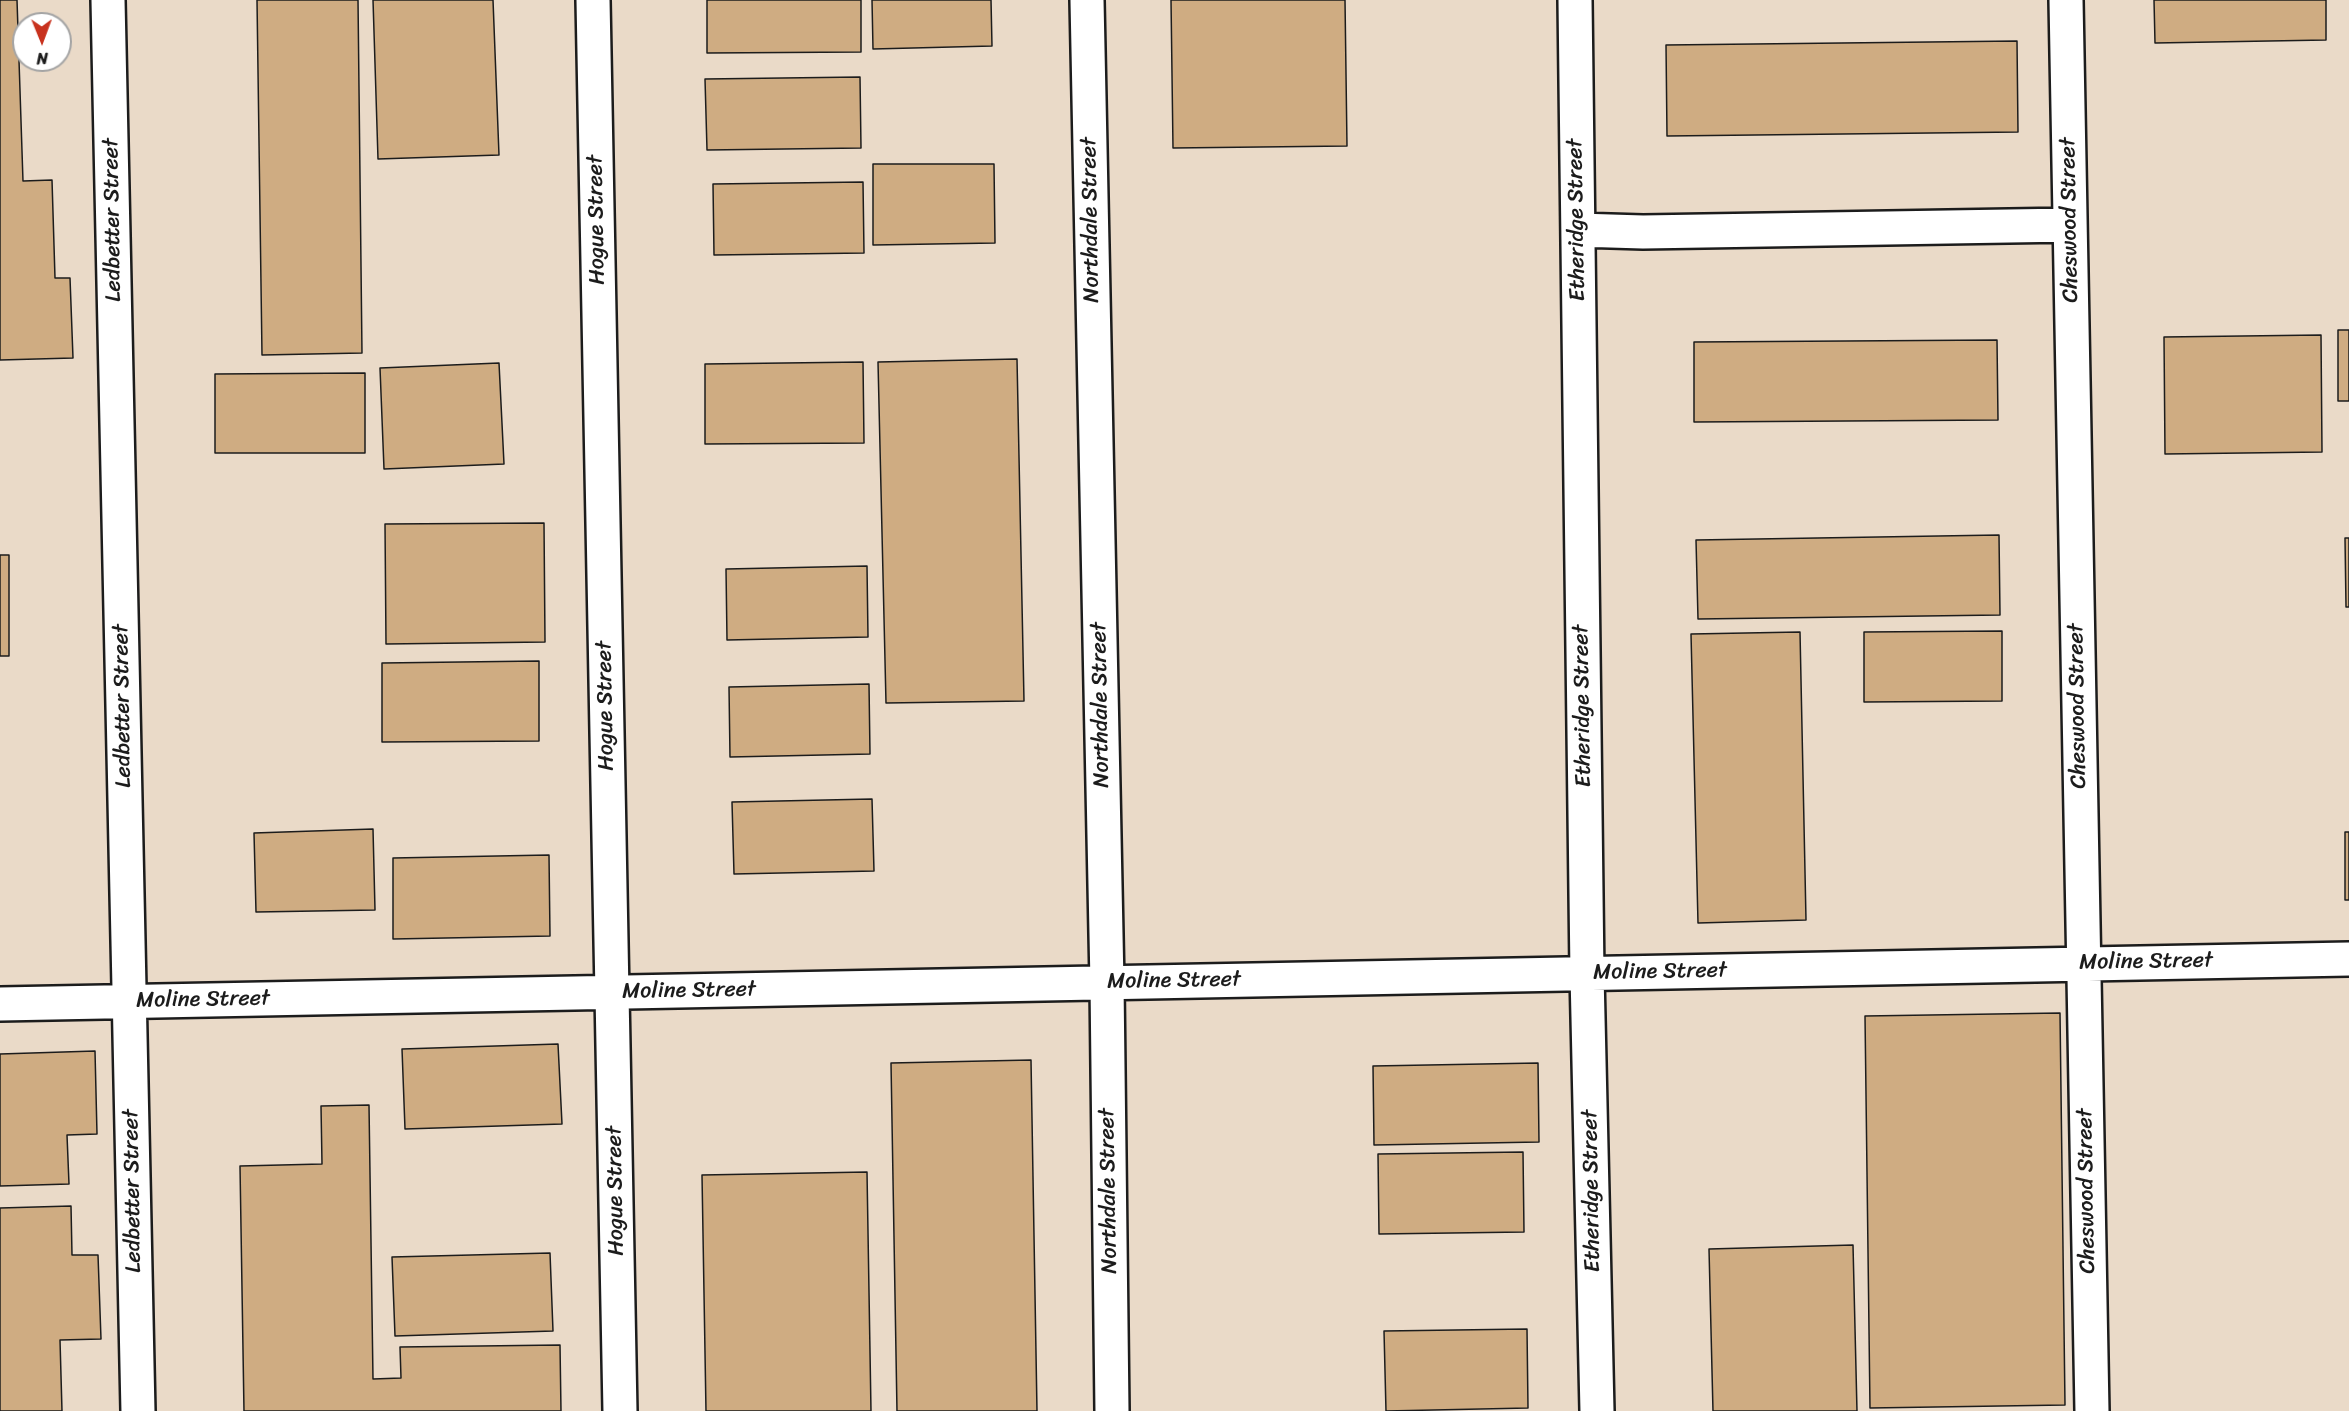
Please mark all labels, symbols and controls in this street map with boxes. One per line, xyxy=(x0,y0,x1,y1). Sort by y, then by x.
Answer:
north arrow xyxy=(12,12,72,72)
text: N xyxy=(36,44,48,73)
street label: Northdale Street xyxy=(1076,137,1106,303)
street label: Cheswood Street xyxy=(2055,137,2085,303)
street label: Ledbetter Street xyxy=(98,138,128,302)
street label: Etheridge Street xyxy=(1562,138,1592,302)
street label: Hogue Street xyxy=(583,155,611,285)
street label: Northdale Street xyxy=(1086,622,1116,788)
street label: Cheswood Street xyxy=(2063,623,2093,789)
street label: Ledbetter Street xyxy=(108,624,138,788)
street label: Etheridge Street xyxy=(1568,624,1598,788)
street label: Hogue Street xyxy=(592,641,620,771)
street label: Moline Street xyxy=(2079,948,2213,976)
street label: Moline Street xyxy=(1593,958,1727,986)
street label: Moline Street xyxy=(1107,967,1241,995)
street label: Moline Street xyxy=(622,977,756,1005)
street label: Moline Street xyxy=(136,986,270,1014)
street label: Northdale Street xyxy=(1094,1108,1124,1274)
street label: Cheswood Street xyxy=(2072,1108,2102,1274)
street label: Ledbetter Street xyxy=(118,1109,148,1273)
street label: Etheridge Street xyxy=(1577,1109,1607,1273)
street label: Hogue Street xyxy=(602,1126,630,1256)

